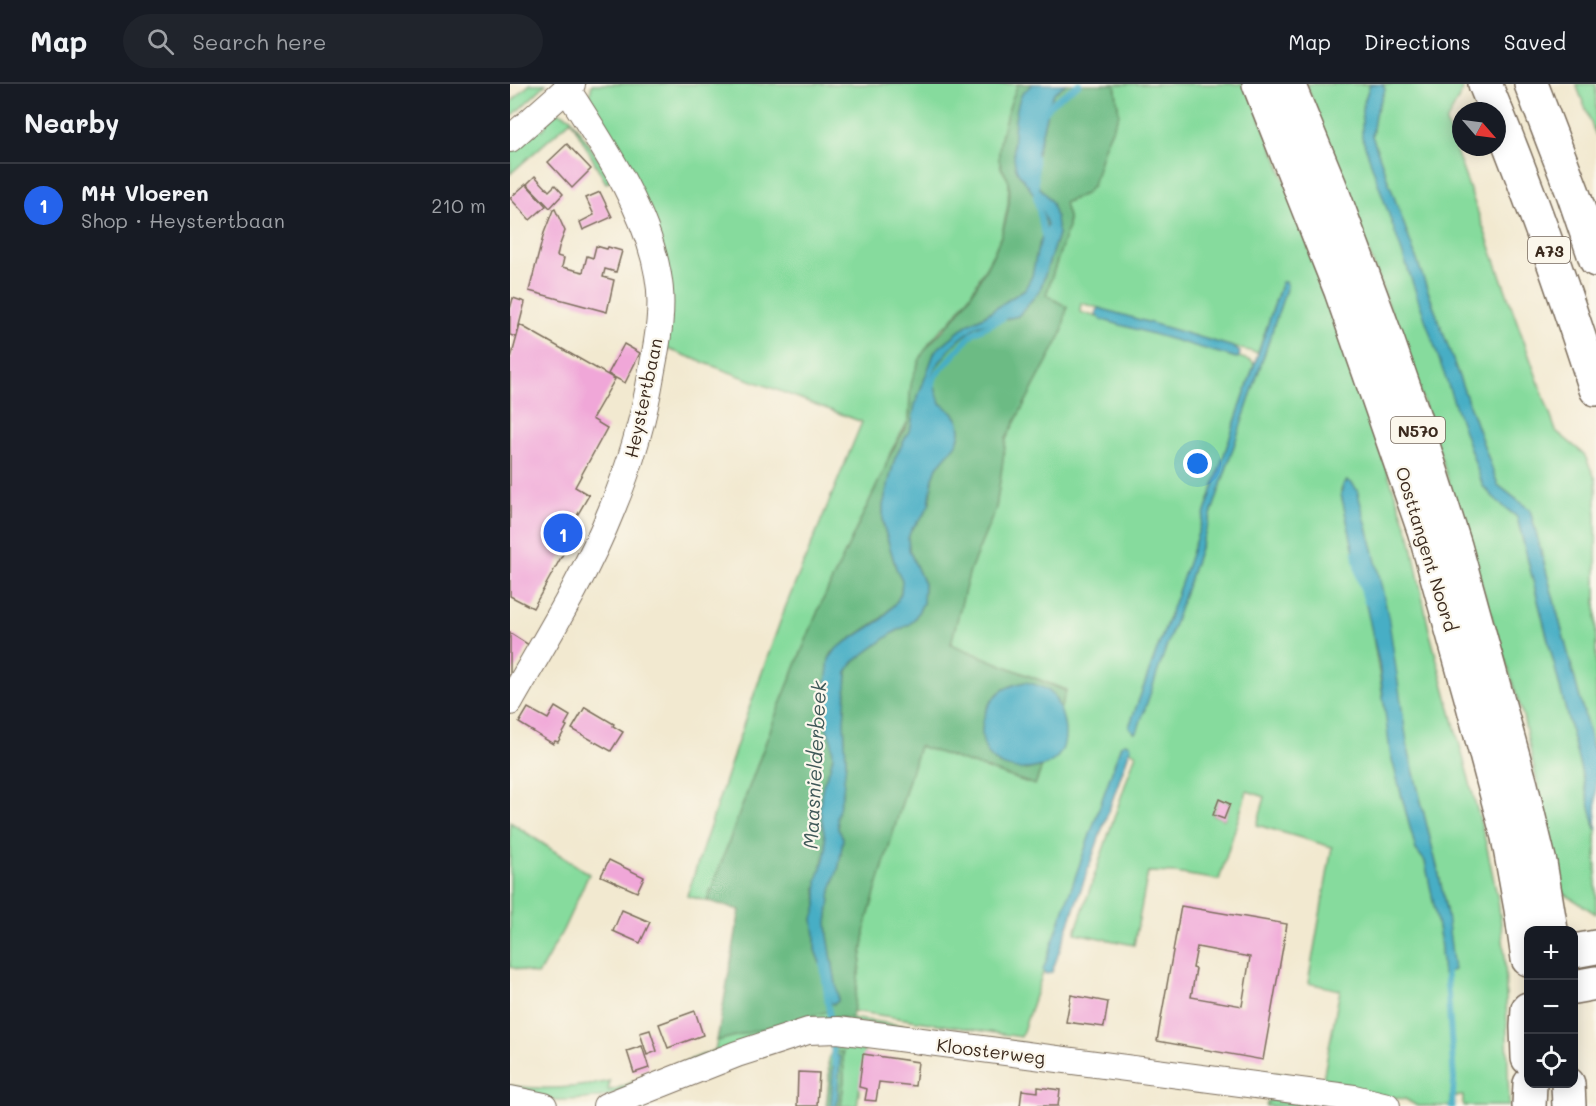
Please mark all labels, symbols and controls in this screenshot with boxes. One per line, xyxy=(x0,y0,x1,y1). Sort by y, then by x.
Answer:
search box xyxy=(123,14,543,68)
text: Map xyxy=(30,23,87,59)
icon: search xyxy=(144,25,177,58)
text: Search here xyxy=(192,27,326,56)
text: Map xyxy=(1288,28,1331,55)
text: Directions xyxy=(1364,28,1471,55)
text: Saved xyxy=(1504,28,1566,55)
north arrow xyxy=(1452,102,1506,156)
text: Nearby xyxy=(24,106,119,140)
text: MH Vloeren xyxy=(81,178,209,207)
text: 1 xyxy=(39,192,48,218)
text: 210 m xyxy=(431,192,486,218)
text: Shop · Heystertbaan xyxy=(81,207,285,233)
road number: A73 xyxy=(1528,237,1570,263)
street label: Heystertbaan xyxy=(619,336,667,460)
road number: N570 xyxy=(1391,417,1445,443)
your location xyxy=(1183,449,1212,478)
street label: Oosttangent Noord xyxy=(1391,464,1463,634)
pin: 1 xyxy=(544,510,582,556)
water label: Maasnielderbeek xyxy=(797,680,831,850)
map controls xyxy=(1524,926,1578,1088)
button: + xyxy=(1524,926,1578,980)
button: − xyxy=(1524,980,1578,1034)
street label: Kloosterweg xyxy=(935,1032,1047,1070)
button: locate xyxy=(1524,1034,1578,1088)

